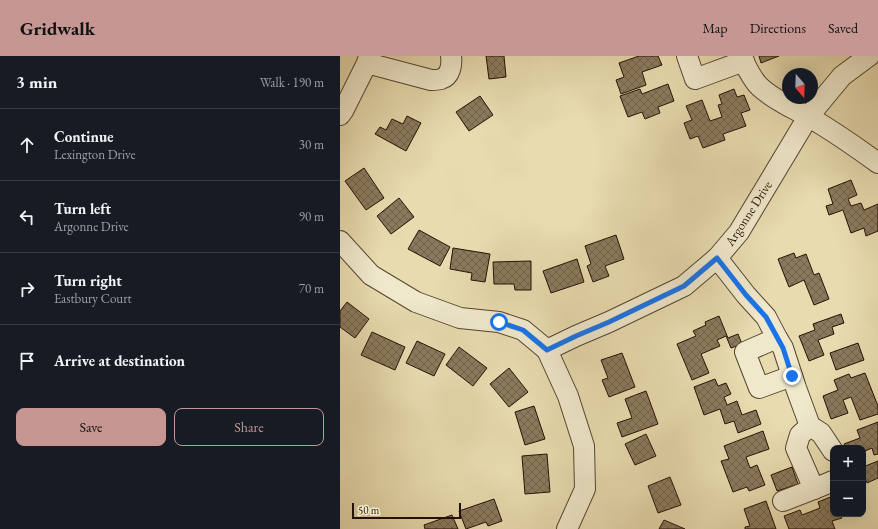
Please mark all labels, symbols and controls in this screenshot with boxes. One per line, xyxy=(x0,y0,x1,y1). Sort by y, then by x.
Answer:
text: Gridwalk xyxy=(20,16,95,41)
text: Map xyxy=(702,19,728,37)
text: Directions xyxy=(750,19,806,37)
text: Saved xyxy=(828,19,858,37)
north arrow xyxy=(782,68,818,104)
text: 3 min xyxy=(16,71,57,93)
text: Walk · 190 m xyxy=(260,74,324,91)
text: Continue xyxy=(54,127,114,146)
icon: ahead xyxy=(16,134,38,156)
text: 30 m xyxy=(299,136,324,153)
text: Lexington Drive xyxy=(54,146,136,163)
street label: Argonne Drive xyxy=(720,177,776,250)
text: Turn left xyxy=(54,199,111,218)
icon: left xyxy=(16,206,38,228)
text: 90 m xyxy=(299,208,324,225)
text: Argonne Drive xyxy=(54,218,129,235)
text: Turn right xyxy=(54,271,122,290)
icon: right xyxy=(16,278,38,300)
text: 70 m xyxy=(299,280,324,297)
text: Eastbury Court xyxy=(54,290,132,307)
route start xyxy=(490,313,508,331)
icon: arrive xyxy=(16,350,38,372)
text: Arrive at destination xyxy=(54,351,185,370)
route end xyxy=(783,367,801,385)
button: Save xyxy=(16,408,166,446)
button: Share xyxy=(174,408,324,446)
map controls xyxy=(830,445,866,517)
button: + xyxy=(830,445,866,481)
button: − xyxy=(830,481,866,517)
scale bar xyxy=(352,501,461,520)
text: 50 m xyxy=(358,503,379,517)

